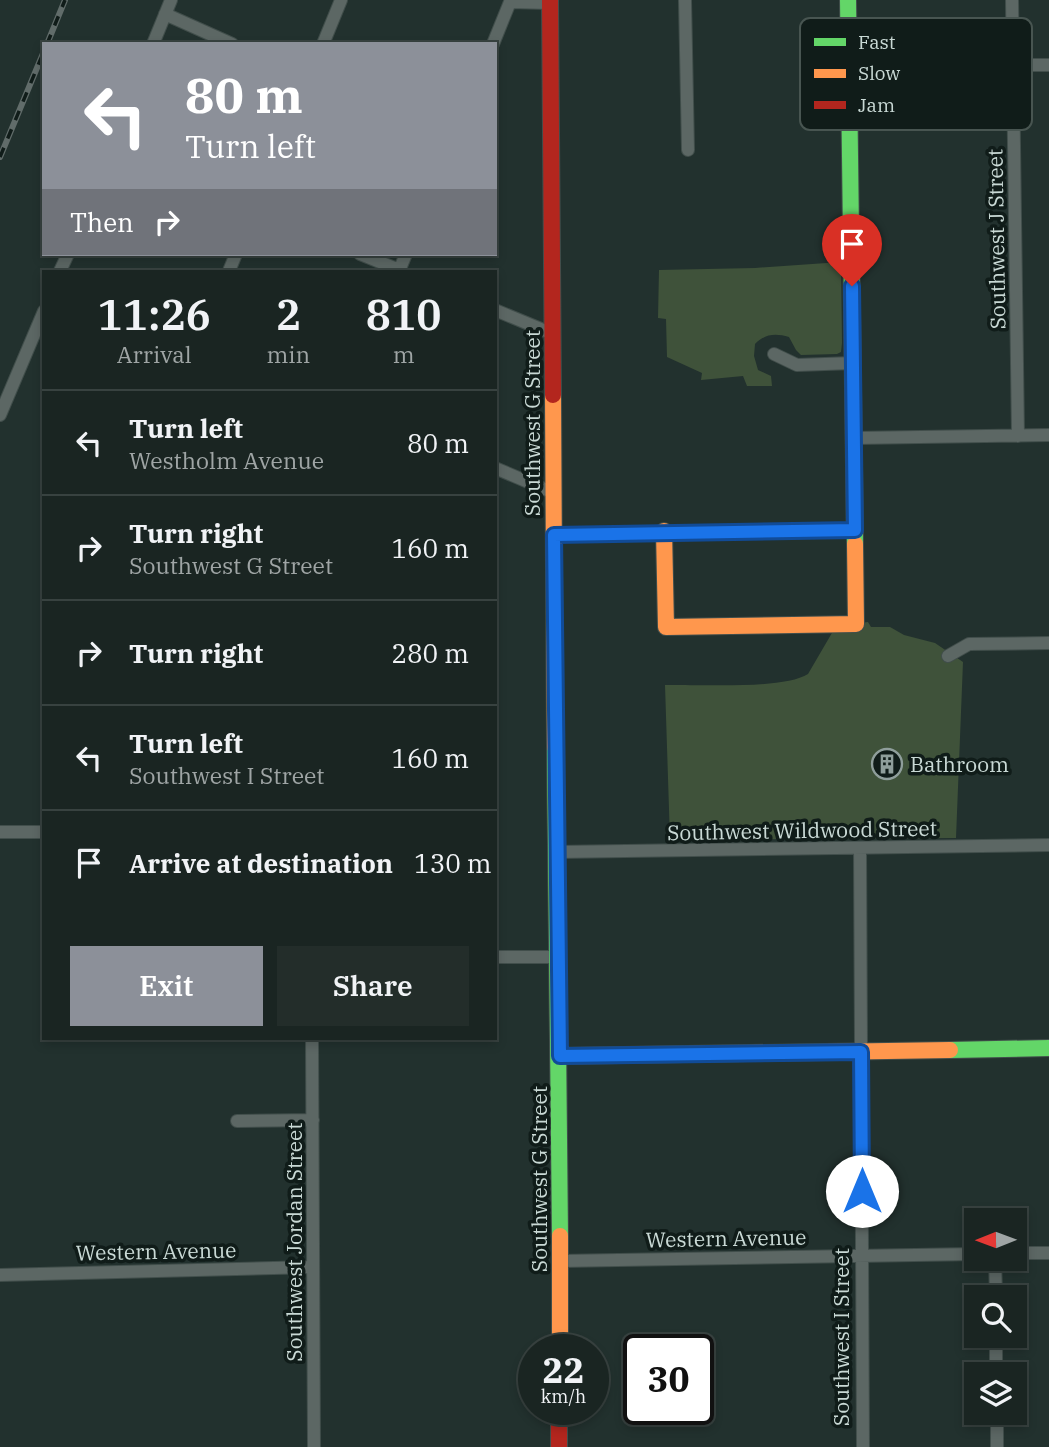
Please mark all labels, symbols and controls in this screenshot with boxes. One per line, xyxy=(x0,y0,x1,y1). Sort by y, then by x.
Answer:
legend xyxy=(800,18,1032,130)
text: Fast xyxy=(858,30,896,54)
text: Slow xyxy=(858,61,900,85)
text: 80 m xyxy=(185,63,303,126)
icon: left xyxy=(70,70,161,161)
text: Jam xyxy=(858,93,895,117)
text: Turn left xyxy=(185,125,316,167)
street label: Southwest J Street xyxy=(980,148,1012,330)
icon: right xyxy=(148,203,186,241)
text: Then xyxy=(70,205,134,239)
pin xyxy=(822,214,882,286)
icon: arrive xyxy=(833,225,871,263)
text: 11:26 xyxy=(98,287,211,342)
text: 2 xyxy=(276,287,301,342)
text: 810 xyxy=(366,287,441,342)
street label: Southwest G Street xyxy=(518,330,546,516)
text: Arrival xyxy=(117,339,192,369)
text: min xyxy=(266,339,310,369)
text: m xyxy=(393,339,415,369)
text: Turn left xyxy=(129,411,243,445)
icon: left xyxy=(70,424,108,462)
text: 80 m xyxy=(407,426,469,460)
text: Westholm Avenue xyxy=(129,445,324,475)
text: Turn right xyxy=(129,516,263,550)
icon: right xyxy=(70,529,108,567)
text: 160 m xyxy=(391,531,469,565)
text: Southwest G Street xyxy=(129,550,333,580)
icon: right xyxy=(70,634,108,672)
text: Turn right xyxy=(129,636,263,670)
text: 280 m xyxy=(391,636,469,670)
text: Turn left xyxy=(129,726,243,760)
icon: left xyxy=(70,739,108,777)
text: 160 m xyxy=(391,741,469,775)
building icon: Bathroom xyxy=(870,747,904,781)
place label: Bathroom xyxy=(910,750,1009,778)
text: Southwest I Street xyxy=(129,760,324,790)
street label: Southwest Wildwood Street xyxy=(667,814,937,846)
icon: arrive xyxy=(70,844,108,882)
text: Arrive at destination xyxy=(129,846,393,880)
text: 130 m xyxy=(414,846,492,880)
button: Exit xyxy=(70,946,263,1026)
button: Share xyxy=(277,946,469,1026)
street label: Southwest G Street xyxy=(525,1086,553,1272)
street label: Southwest Jordan Street xyxy=(280,1122,308,1362)
position arrow xyxy=(825,1154,899,1228)
north arrow xyxy=(964,1208,1027,1270)
map controls xyxy=(964,1208,1027,1425)
street label: Western Avenue xyxy=(645,1223,807,1253)
street label: Western Avenue xyxy=(75,1236,237,1266)
street label: Southwest I Street xyxy=(827,1248,855,1426)
button: search xyxy=(964,1285,1027,1348)
speed limit sign: 30 xyxy=(623,1334,714,1425)
text: 22 xyxy=(542,1347,585,1393)
button: layers xyxy=(964,1362,1027,1425)
text: km/h xyxy=(541,1385,586,1408)

